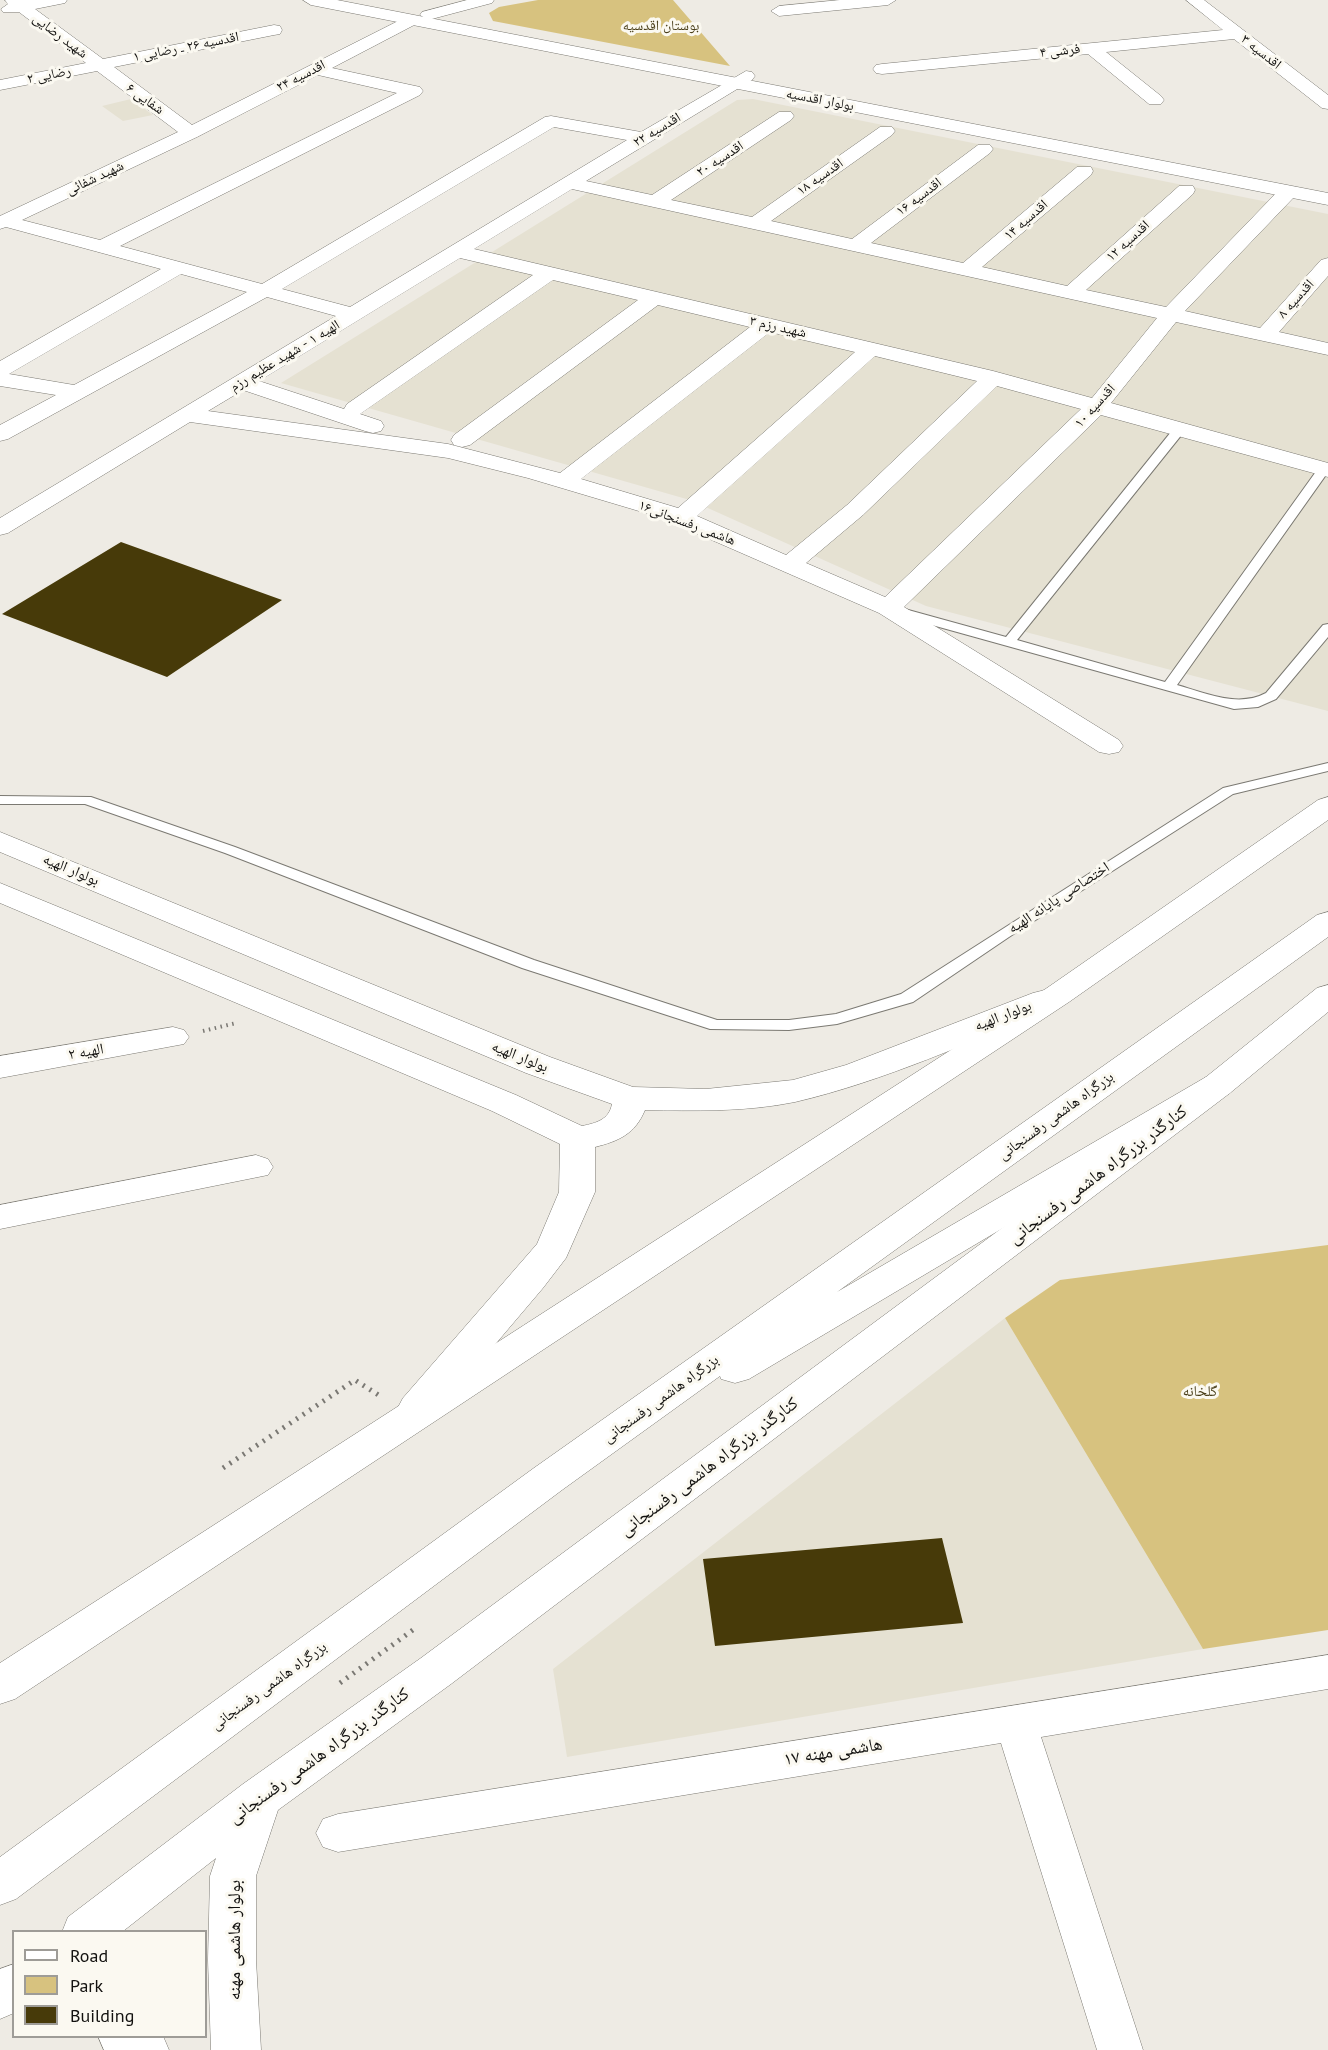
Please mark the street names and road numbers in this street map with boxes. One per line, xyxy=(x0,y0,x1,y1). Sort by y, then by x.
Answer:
street label: شهید رضایی xyxy=(29,10,91,62)
street label: اقدسیه ۲۶ ـ رضایی ۱ xyxy=(132,28,240,66)
street label: اقدسیه ۳ xyxy=(1238,31,1284,73)
street label: فرشی ۴ xyxy=(1039,41,1081,61)
street label: اقدسیه ۲۴ xyxy=(274,57,328,95)
street label: رضایی ۲ xyxy=(26,63,72,87)
street label: شفایی ۶ xyxy=(123,80,167,118)
street label: بولوار اقدسیه xyxy=(785,85,855,115)
street label: اقدسیه ۲۲ xyxy=(630,109,684,151)
street label: اقدسیه ۲۰ xyxy=(693,138,747,180)
street label: اقدسیه ۱۸ xyxy=(794,155,846,199)
street label: شهید شفائی xyxy=(64,157,126,199)
street label: اقدسیه ۱۶ xyxy=(893,174,945,220)
street label: اقدسیه ۱۴ xyxy=(1001,196,1051,244)
street label: اقدسیه ۱۲ xyxy=(1103,217,1153,265)
street label: اقدسیه ۸ xyxy=(1274,276,1318,322)
street label: شهید رزم ۳ xyxy=(748,312,808,342)
street label: الهیه ۱ - شهید عظیم رزم xyxy=(227,317,343,395)
street label: اقدسیه ۱۰ xyxy=(1071,381,1119,431)
street label: هاشمی رفسنجانی۱۶ xyxy=(636,497,738,549)
street label: بولوار الهیه xyxy=(40,850,102,890)
street label: اختصاصی پایانه الهیه xyxy=(1005,858,1113,938)
street label: بولوار الهیه xyxy=(972,997,1034,1035)
street label: بولوار الهیه xyxy=(489,1038,551,1076)
street label: الهیه ۲ xyxy=(67,1040,105,1064)
street label: بزرگراه هاشمی رفسنجانی xyxy=(995,1068,1117,1164)
street label: کنارگذر بزرگراه هاشمی رفسنجانی xyxy=(1004,1101,1192,1249)
street label: بزرگراه هاشمی رفسنجانی xyxy=(600,1351,722,1447)
street label: کنارگذر بزرگراه هاشمی رفسنجانی xyxy=(615,1393,803,1541)
street label: بزرگراه هاشمی رفسنجانی xyxy=(208,1638,330,1734)
street label: کنارگذر بزرگراه هاشمی رفسنجانی xyxy=(224,1683,414,1829)
street label: هاشمی مهنه ۱۷ xyxy=(782,1734,884,1770)
street label: بولوار هاشمی مهنه xyxy=(224,1880,246,2000)

